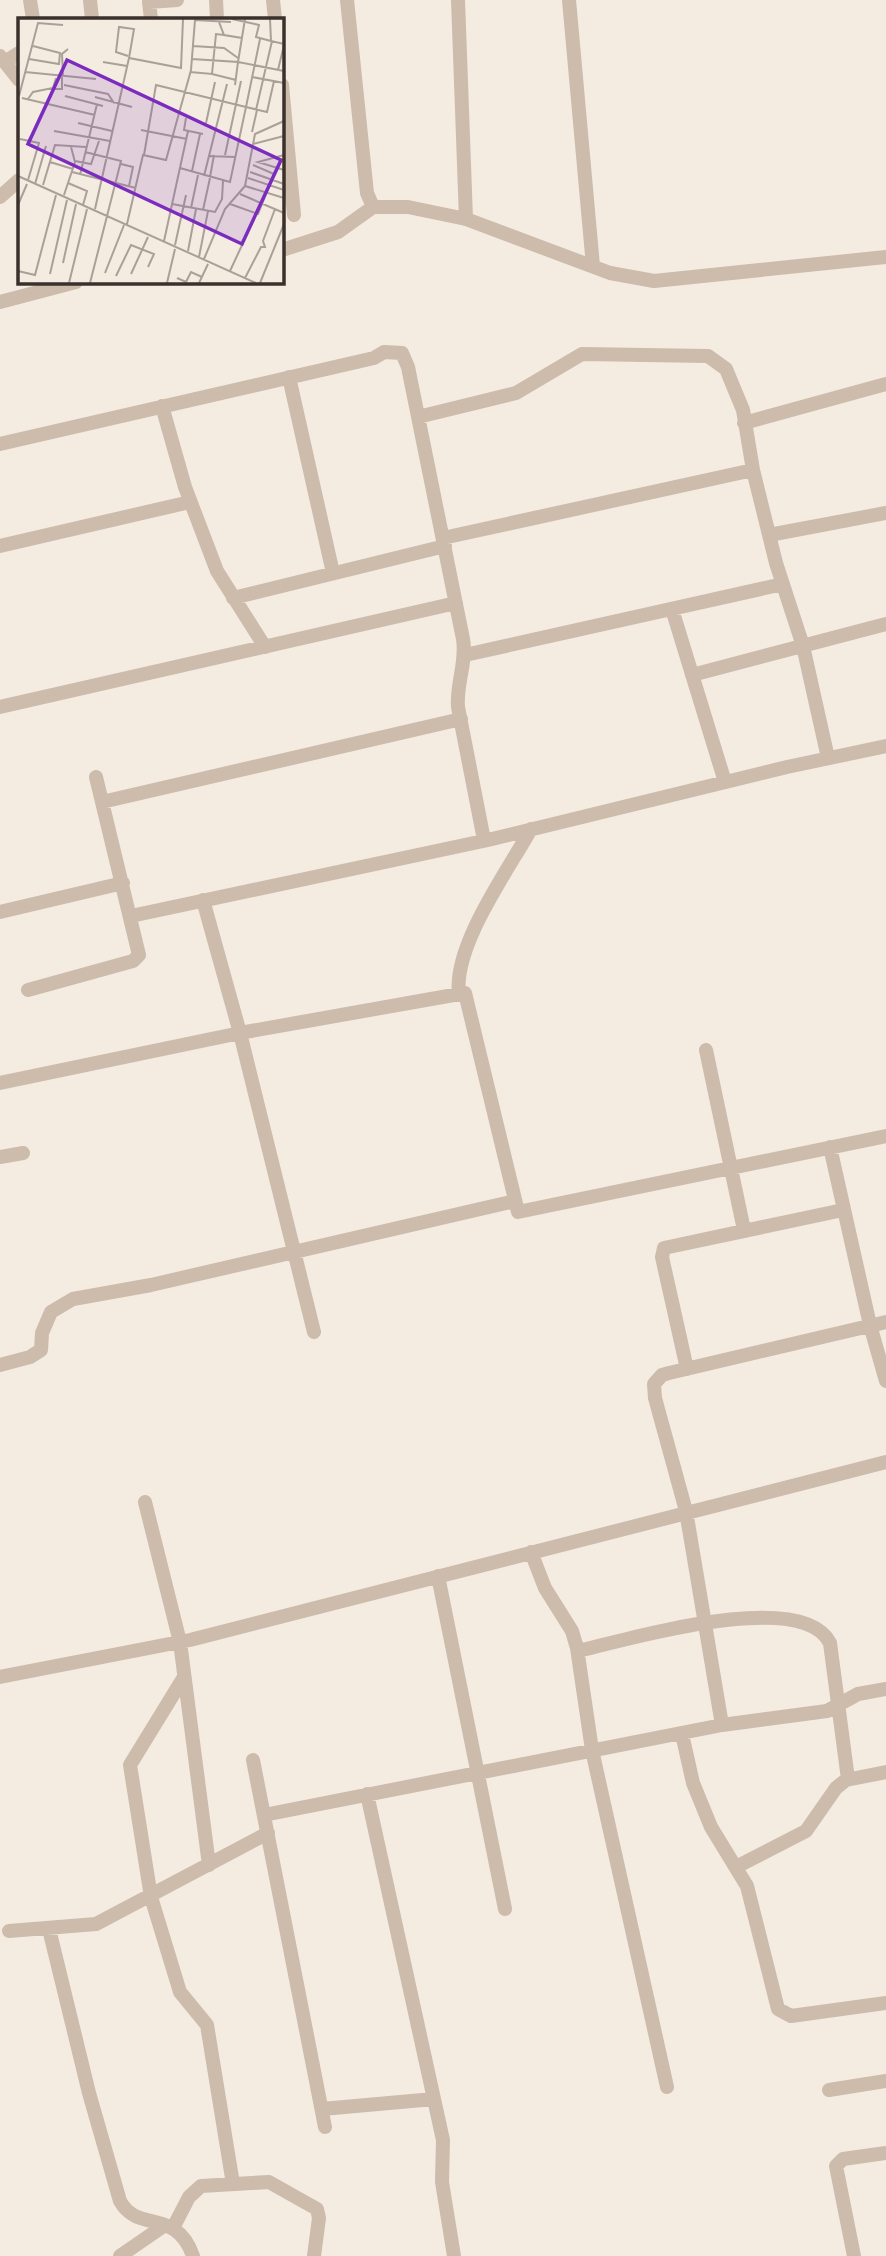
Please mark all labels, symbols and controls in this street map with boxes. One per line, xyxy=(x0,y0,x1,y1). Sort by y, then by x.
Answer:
inset map xyxy=(18,18,284,284)

